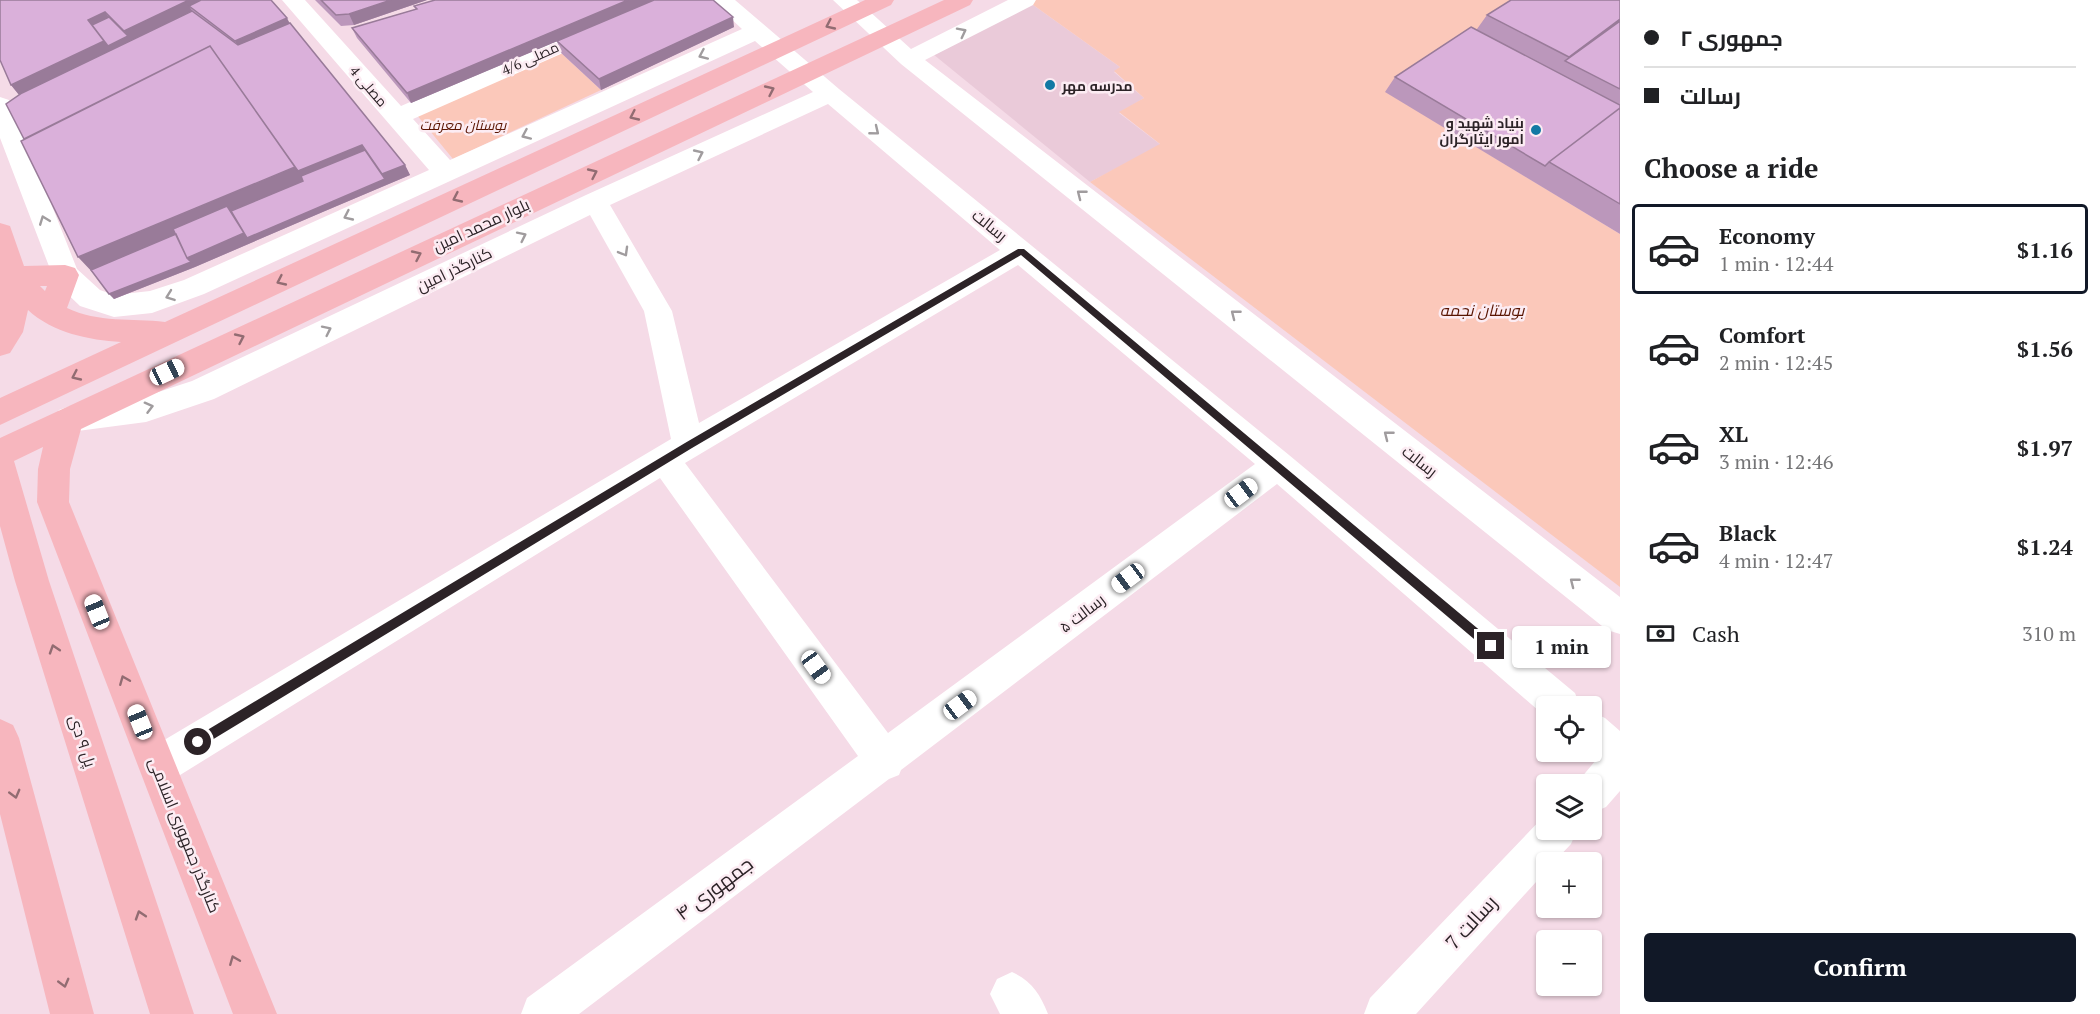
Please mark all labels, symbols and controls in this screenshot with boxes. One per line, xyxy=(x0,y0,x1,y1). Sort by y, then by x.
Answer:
one-way arrow xyxy=(825,17,836,29)
text: جمهوری ۲ xyxy=(1680,23,1783,52)
one-way arrow xyxy=(955,28,966,39)
street label: مصلی 4/6 xyxy=(498,37,562,79)
one-way arrow xyxy=(699,48,710,60)
street label: مصلی 4 xyxy=(346,61,392,111)
place label: مدرسه مهر xyxy=(1061,76,1133,95)
marker: مدرسه مهر xyxy=(1043,78,1057,92)
text: رسالت xyxy=(1680,81,1741,110)
one-way arrow xyxy=(763,86,774,98)
one-way arrow xyxy=(630,109,641,121)
place label: بنیاد شهید و امور ایثارگران xyxy=(1439,113,1524,148)
park label: بوستان معرفت xyxy=(420,115,507,134)
marker: بنیاد شهید و امور ایثارگران xyxy=(1529,123,1543,137)
one-way arrow xyxy=(868,124,879,135)
one-way arrow xyxy=(521,128,532,140)
one-way arrow xyxy=(692,149,703,161)
text: Choose a ride xyxy=(1644,150,1819,186)
one-way arrow xyxy=(587,168,598,180)
one-way arrow xyxy=(1077,190,1088,201)
one-way arrow xyxy=(453,191,464,203)
street label: بلوار محمد امین xyxy=(429,193,533,257)
street label: رسالت xyxy=(968,204,1012,246)
one-way arrow xyxy=(344,209,355,221)
one-way arrow xyxy=(39,215,51,226)
text: Economy xyxy=(1719,221,1815,250)
icon: car xyxy=(1647,222,1701,276)
one-way arrow xyxy=(516,232,527,244)
text: $1.16 xyxy=(2017,235,2073,264)
street label: کنارگذر امین xyxy=(413,241,495,297)
one-way arrow xyxy=(617,246,628,256)
text: 1 min · 12:44 xyxy=(1719,250,1833,277)
one-way arrow xyxy=(410,251,421,263)
one-way arrow xyxy=(276,273,287,285)
one-way arrow xyxy=(165,288,176,301)
park label: بوستان نجمه xyxy=(1440,299,1525,321)
one-way arrow xyxy=(1230,311,1241,322)
text: Comfort xyxy=(1719,320,1805,349)
icon: car xyxy=(1647,321,1701,375)
one-way arrow xyxy=(321,325,332,337)
one-way arrow xyxy=(233,333,244,345)
text: $1.56 xyxy=(2017,334,2073,363)
text: 2 min · 12:45 xyxy=(1719,349,1833,376)
car xyxy=(147,356,187,388)
one-way arrow xyxy=(72,369,83,381)
one-way arrow xyxy=(143,402,154,414)
text: XL xyxy=(1719,419,1748,448)
icon: car xyxy=(1647,420,1701,474)
one-way arrow xyxy=(1384,432,1395,443)
text: $1.97 xyxy=(2017,433,2073,462)
street label: رسالت xyxy=(1398,440,1442,482)
text: 3 min · 12:46 xyxy=(1719,448,1833,475)
car xyxy=(1221,475,1261,511)
text: Black xyxy=(1719,518,1776,547)
icon: car xyxy=(1647,519,1701,573)
text: $1.24 xyxy=(2017,532,2073,561)
text: 4 min · 12:47 xyxy=(1719,547,1833,574)
car xyxy=(1108,560,1148,596)
one-way arrow xyxy=(1570,578,1581,589)
street label: رسالت ۵ xyxy=(1055,588,1109,638)
car xyxy=(82,592,112,632)
icon: cash xyxy=(1644,617,1677,650)
text: Cash xyxy=(1692,619,1740,648)
text: 310 m xyxy=(2022,620,2076,647)
callout: 1 min xyxy=(1512,625,1611,667)
route end xyxy=(1477,632,1504,659)
text: 1 min xyxy=(1534,633,1589,660)
one-way arrow xyxy=(49,644,61,655)
car xyxy=(798,647,834,687)
one-way arrow xyxy=(119,676,131,687)
car xyxy=(940,687,980,723)
map controls xyxy=(1536,696,1602,996)
button: locate xyxy=(1536,696,1602,762)
car xyxy=(125,702,155,742)
street label: پل ۹ دی xyxy=(63,712,102,771)
route start xyxy=(184,728,211,755)
street label: کنارگذر جمهوری اسلامی xyxy=(144,754,226,916)
button: layers xyxy=(1536,774,1602,840)
one-way arrow xyxy=(7,789,20,799)
street label: جمهوری ۴ xyxy=(670,850,758,926)
button: + xyxy=(1536,852,1602,918)
street label: رسالت 7 xyxy=(1439,889,1503,955)
one-way arrow xyxy=(135,910,147,921)
button: − xyxy=(1536,930,1602,996)
button: Confirm xyxy=(1644,933,2076,1002)
one-way arrow xyxy=(229,955,241,966)
one-way arrow xyxy=(57,977,69,988)

